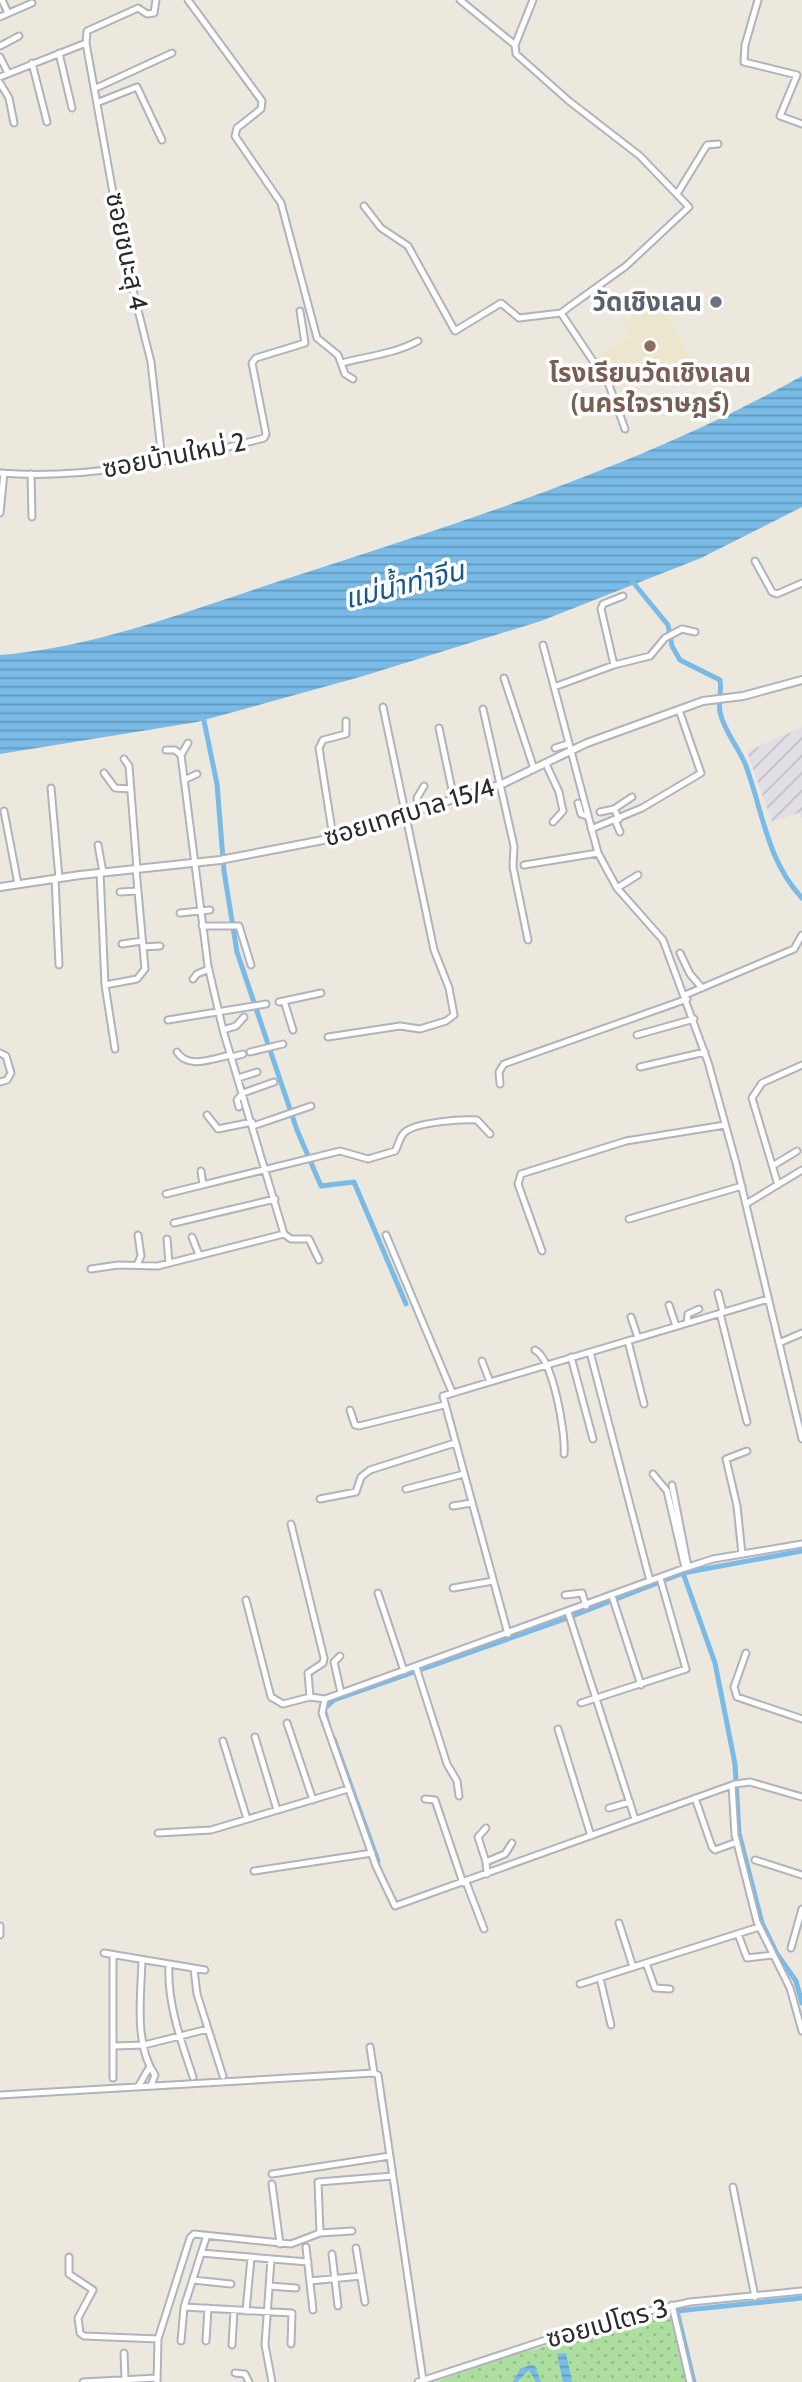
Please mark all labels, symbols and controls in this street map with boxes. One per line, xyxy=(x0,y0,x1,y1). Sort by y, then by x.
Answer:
street label: ซอยชนะสุ 4 xyxy=(99,189,155,313)
place label: วัดเชิงเลน xyxy=(593,286,702,318)
marker: วัดเชิงเลน xyxy=(708,294,724,310)
marker: โรงเรียนวัดเชิงเลน (นครใจราษฎร์) xyxy=(642,338,658,354)
place label: โรงเรียนวัดเชิงเลน (นครใจราษฎร์) xyxy=(549,357,751,419)
street label: ซอยบ้านใหม่ 2 xyxy=(100,425,248,485)
water label: แม่น้ำท่าจีน xyxy=(340,550,469,615)
street label: ซอยเทศบาล 15/4 xyxy=(320,771,498,853)
street label: ซอยเปโตร 3 xyxy=(543,2291,671,2355)

